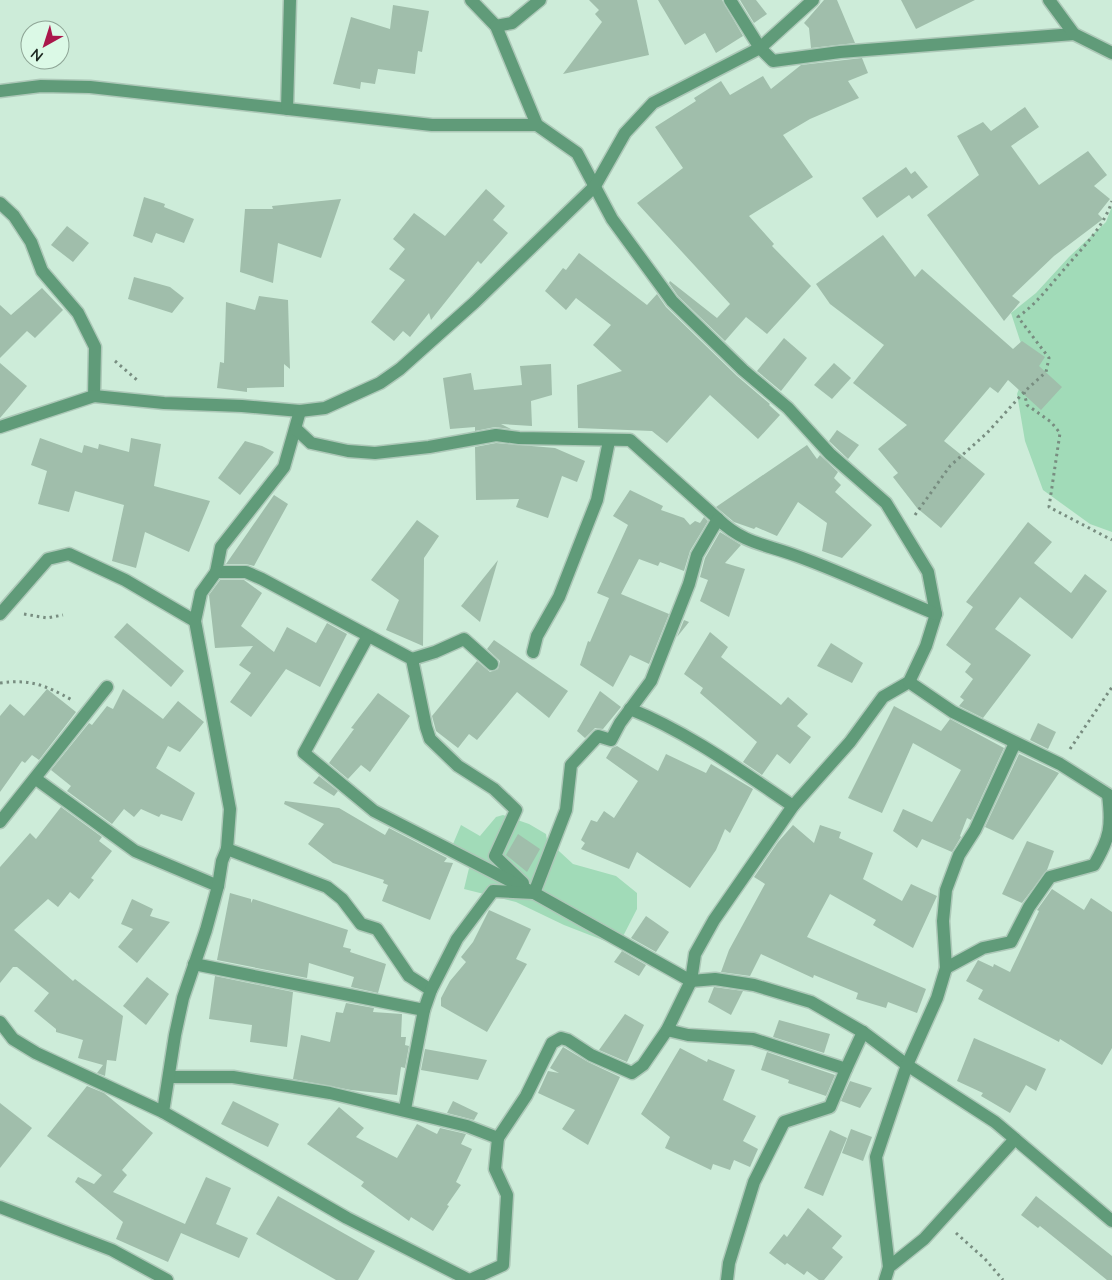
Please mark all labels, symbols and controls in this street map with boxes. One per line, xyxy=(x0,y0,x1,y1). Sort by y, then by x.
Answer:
north arrow xyxy=(20,20,70,70)
text: N xyxy=(27,45,46,65)

